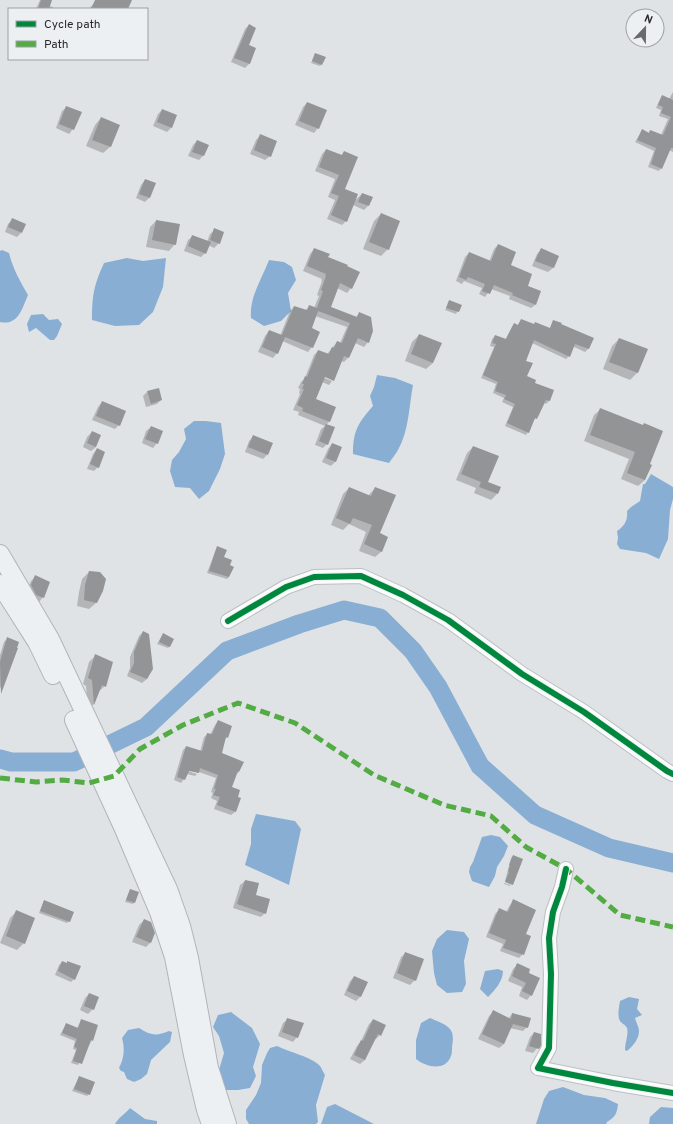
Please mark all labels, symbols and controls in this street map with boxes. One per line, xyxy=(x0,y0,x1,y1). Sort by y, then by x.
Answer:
legend xyxy=(8,8,148,60)
north arrow xyxy=(625,8,665,48)
text: N xyxy=(642,12,655,28)
text: Cycle path xyxy=(44,17,101,33)
text: Path xyxy=(44,37,69,53)

